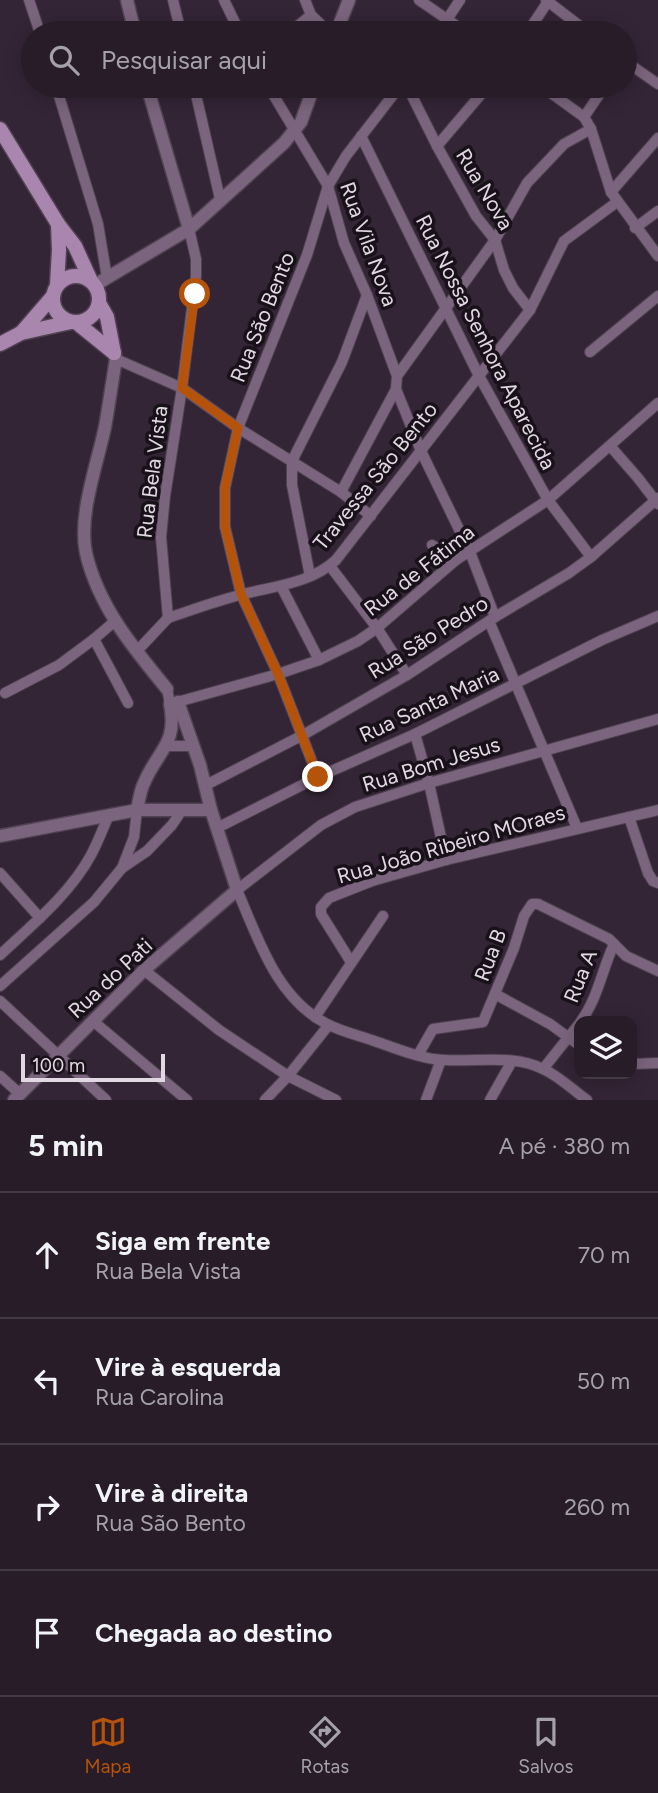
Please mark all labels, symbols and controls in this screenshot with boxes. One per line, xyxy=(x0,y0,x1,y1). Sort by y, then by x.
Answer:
search box xyxy=(21,21,637,98)
icon: search xyxy=(45,41,83,79)
text: Pesquisar aqui xyxy=(101,44,267,76)
street label: Rua Nova xyxy=(451,144,519,234)
street label: Rua Vila Nova xyxy=(335,179,403,309)
street label: Rua Nossa Senhora Aparecida xyxy=(411,210,561,474)
street label: Rua São Bento xyxy=(225,248,299,386)
route start xyxy=(179,278,210,309)
street label: Travessa São Bento xyxy=(308,397,442,555)
street label: Rua Bela Vista xyxy=(131,404,173,540)
street label: Rua de Fátima xyxy=(359,519,479,621)
street label: Rua São Pedro xyxy=(363,590,493,684)
street label: Rua Santa Maria xyxy=(355,661,503,747)
street label: Rua Bom Jesus xyxy=(359,731,503,797)
route end xyxy=(302,761,333,792)
street label: Rua João Ribeiro MOraes xyxy=(334,799,568,889)
street label: Rua B xyxy=(469,926,511,984)
street label: Rua do Pati xyxy=(63,933,157,1023)
street label: Rua A xyxy=(558,946,602,1006)
map controls xyxy=(574,1016,637,1079)
button: layers xyxy=(574,1016,637,1079)
scale bar xyxy=(21,1051,164,1083)
text: 100 m xyxy=(32,1054,85,1077)
text: 5 min xyxy=(28,1127,104,1164)
text: A pé · 380 m xyxy=(499,1132,630,1160)
text: Siga em frente xyxy=(95,1225,270,1257)
icon: ahead xyxy=(28,1236,66,1274)
text: 70 m xyxy=(578,1241,630,1269)
text: Rua Bela Vista xyxy=(95,1257,241,1285)
text: Vire à esquerda xyxy=(95,1351,281,1383)
icon: left xyxy=(28,1362,66,1400)
text: 50 m xyxy=(577,1367,630,1395)
text: Rua Carolina xyxy=(95,1383,224,1411)
text: Vire à direita xyxy=(95,1477,248,1509)
icon: right xyxy=(28,1488,66,1526)
text: 260 m xyxy=(564,1493,630,1521)
text: Rua São Bento xyxy=(95,1509,246,1537)
icon: arrive xyxy=(28,1614,66,1652)
text: Chegada ao destino xyxy=(95,1617,332,1649)
tab: Mapa xyxy=(85,1713,131,1778)
tab: Rotas xyxy=(300,1713,349,1778)
tab: Salvos xyxy=(518,1713,573,1778)

